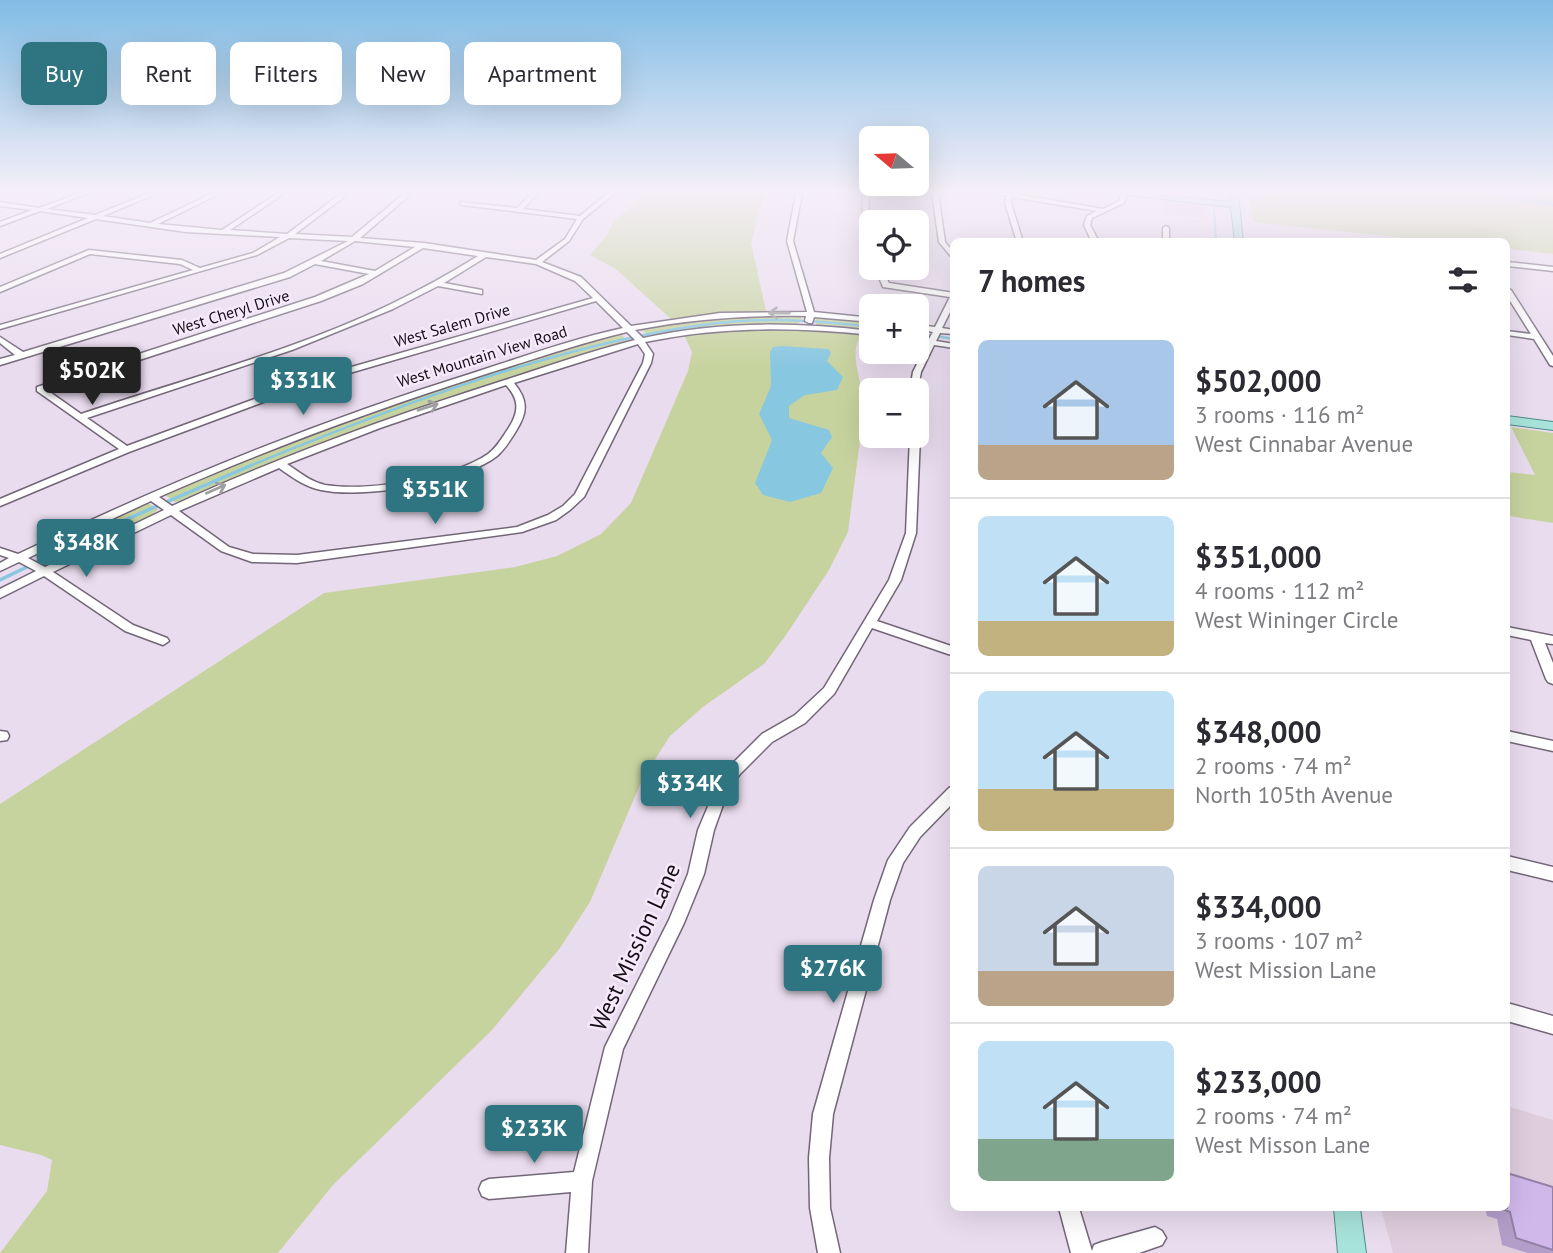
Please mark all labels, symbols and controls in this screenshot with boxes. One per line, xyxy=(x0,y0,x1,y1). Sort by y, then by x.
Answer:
chip: Buy xyxy=(21,42,107,105)
chip: Rent xyxy=(121,42,216,105)
chip: Filters xyxy=(230,42,342,105)
chip: New xyxy=(356,42,450,105)
chip: Apartment xyxy=(464,42,621,105)
north arrow xyxy=(859,126,929,196)
map controls xyxy=(859,126,929,448)
button: locate xyxy=(859,210,929,280)
text: 7 homes xyxy=(978,261,1086,300)
icon: filters xyxy=(1444,261,1482,299)
street label: West Cheryl Drive xyxy=(170,285,292,339)
button: + xyxy=(859,294,929,364)
street label: West Salem Drive xyxy=(392,299,512,351)
one-way arrow xyxy=(768,306,791,320)
street label: West Mountain View Road xyxy=(395,321,569,391)
pin: $502K xyxy=(43,348,141,407)
text: $502K xyxy=(59,355,125,384)
pin: $331K xyxy=(254,358,352,417)
text: $502,000 xyxy=(1195,361,1322,400)
text: $331K xyxy=(270,365,336,394)
icon: home xyxy=(1034,368,1118,452)
button: − xyxy=(859,378,929,448)
one-way arrow xyxy=(416,400,438,412)
text: 3 rooms · 116 m² xyxy=(1195,400,1364,429)
text: West Cinnabar Avenue xyxy=(1195,429,1413,458)
pin: $351K xyxy=(386,466,484,526)
text: $351K xyxy=(402,474,468,503)
one-way arrow xyxy=(205,482,226,495)
pin: $348K xyxy=(37,520,135,579)
text: $348K xyxy=(53,527,119,556)
text: $351,000 xyxy=(1195,537,1322,576)
icon: home xyxy=(1034,544,1118,628)
text: 4 rooms · 112 m² xyxy=(1195,576,1364,605)
text: West Wininger Circle xyxy=(1195,605,1398,634)
text: $348,000 xyxy=(1195,712,1322,751)
icon: home xyxy=(1034,719,1118,803)
text: 2 rooms · 74 m² xyxy=(1195,751,1352,780)
pin: $334K xyxy=(641,760,739,820)
text: $334K xyxy=(657,768,723,797)
text: North 105th Avenue xyxy=(1195,780,1393,809)
street label: West Mission Lane xyxy=(583,858,686,1035)
text: $334,000 xyxy=(1195,887,1322,926)
icon: home xyxy=(1034,894,1118,978)
text: 3 rooms · 107 m² xyxy=(1195,926,1363,955)
pin: $276K xyxy=(784,946,882,1005)
text: $276K xyxy=(800,953,866,982)
text: West Mission Lane xyxy=(1195,955,1376,984)
text: $233,000 xyxy=(1195,1062,1322,1101)
icon: home xyxy=(1034,1069,1118,1153)
text: 2 rooms · 74 m² xyxy=(1195,1101,1352,1130)
pin: $233K xyxy=(485,1106,583,1165)
text: $233K xyxy=(501,1113,567,1142)
text: West Misson Lane xyxy=(1195,1130,1370,1159)

